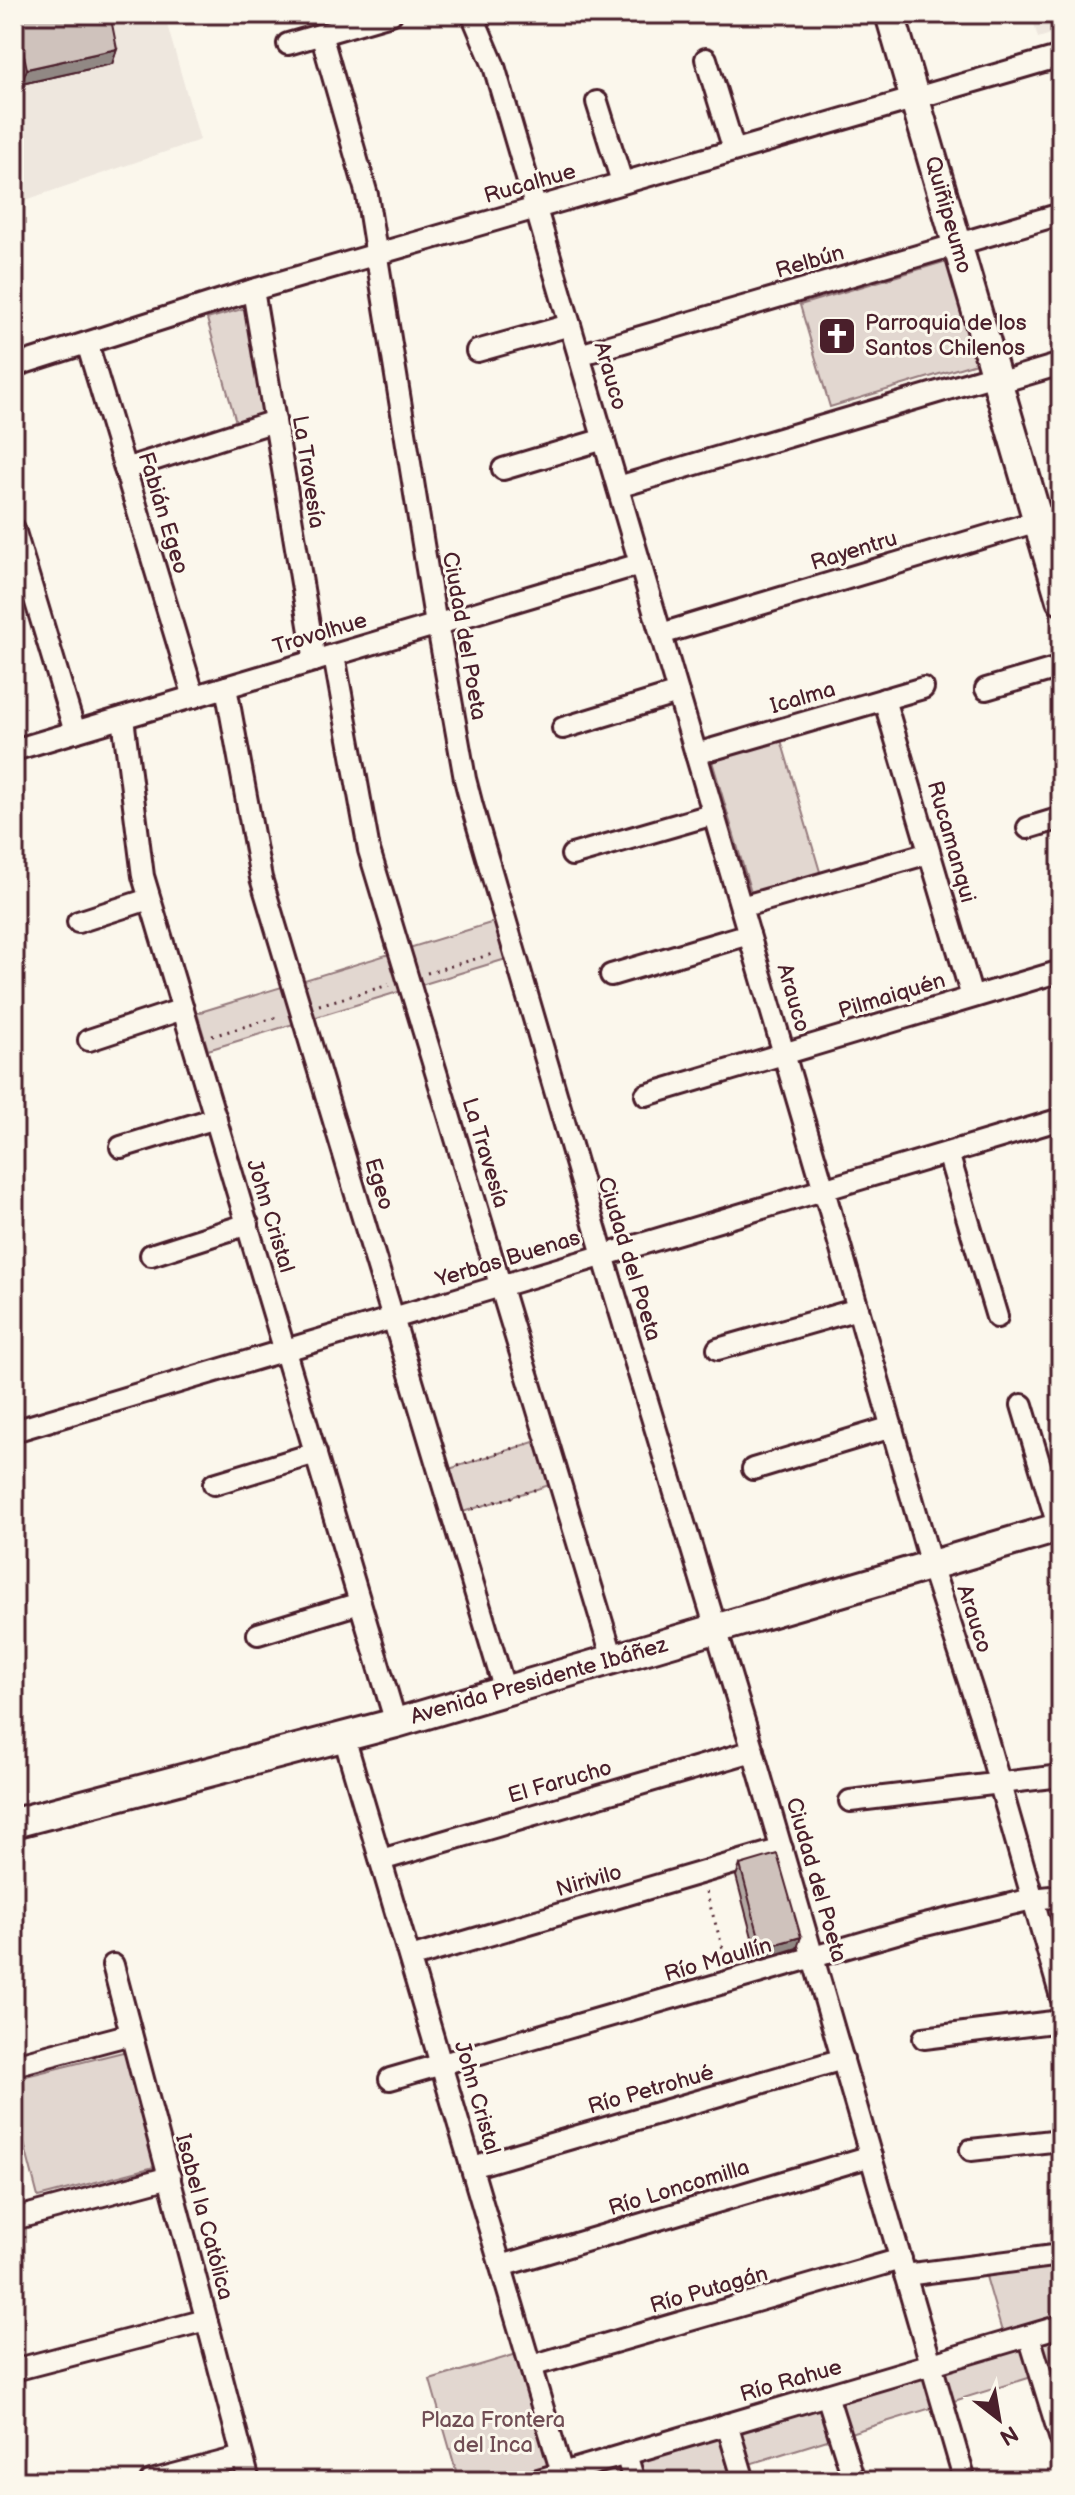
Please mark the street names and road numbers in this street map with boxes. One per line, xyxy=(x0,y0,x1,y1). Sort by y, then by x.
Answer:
street label: Quiñipeumo xyxy=(918,153,978,277)
street label: Rucalhue xyxy=(481,158,579,210)
street label: Relbún xyxy=(773,239,847,285)
street label: Arauco xyxy=(587,339,633,413)
street label: La Travesía xyxy=(286,414,330,530)
street label: Fabián Egeo xyxy=(132,449,194,577)
street label: Rayentru xyxy=(807,525,901,577)
street label: Ciudad del Poeta xyxy=(436,550,492,722)
street label: Trovolhue xyxy=(270,607,370,661)
street label: Icalma xyxy=(767,676,839,720)
street label: Rucamanqui xyxy=(921,778,981,906)
street label: Arauco xyxy=(770,961,816,1035)
street label: Pilmaiquén xyxy=(835,967,949,1025)
street label: La Travesía xyxy=(455,1095,515,1211)
street label: Egeo xyxy=(358,1155,400,1213)
street label: John Cristal xyxy=(240,1156,300,1276)
street label: Ciudad del Poeta xyxy=(591,1174,667,1344)
street label: Yerbas Buenas xyxy=(431,1224,584,1294)
street label: Arauco xyxy=(950,1582,998,1656)
street label: Avenida Presidente Ibáñez xyxy=(407,1631,671,1731)
street label: El Farucho xyxy=(505,1754,615,1810)
street label: Ciudad del Poeta xyxy=(780,1794,852,1966)
street label: Nirivilo xyxy=(553,1859,625,1903)
street label: Río Maullín xyxy=(661,1932,775,1988)
street label: John Cristal xyxy=(448,2038,506,2158)
street label: Río Petrohué xyxy=(585,2059,717,2121)
street label: Isabel la Católica xyxy=(169,2131,239,2303)
street label: Río Loncomilla xyxy=(605,2154,753,2222)
street label: Río Putagán xyxy=(647,2260,771,2320)
street label: Río Rahue xyxy=(737,2354,845,2408)

